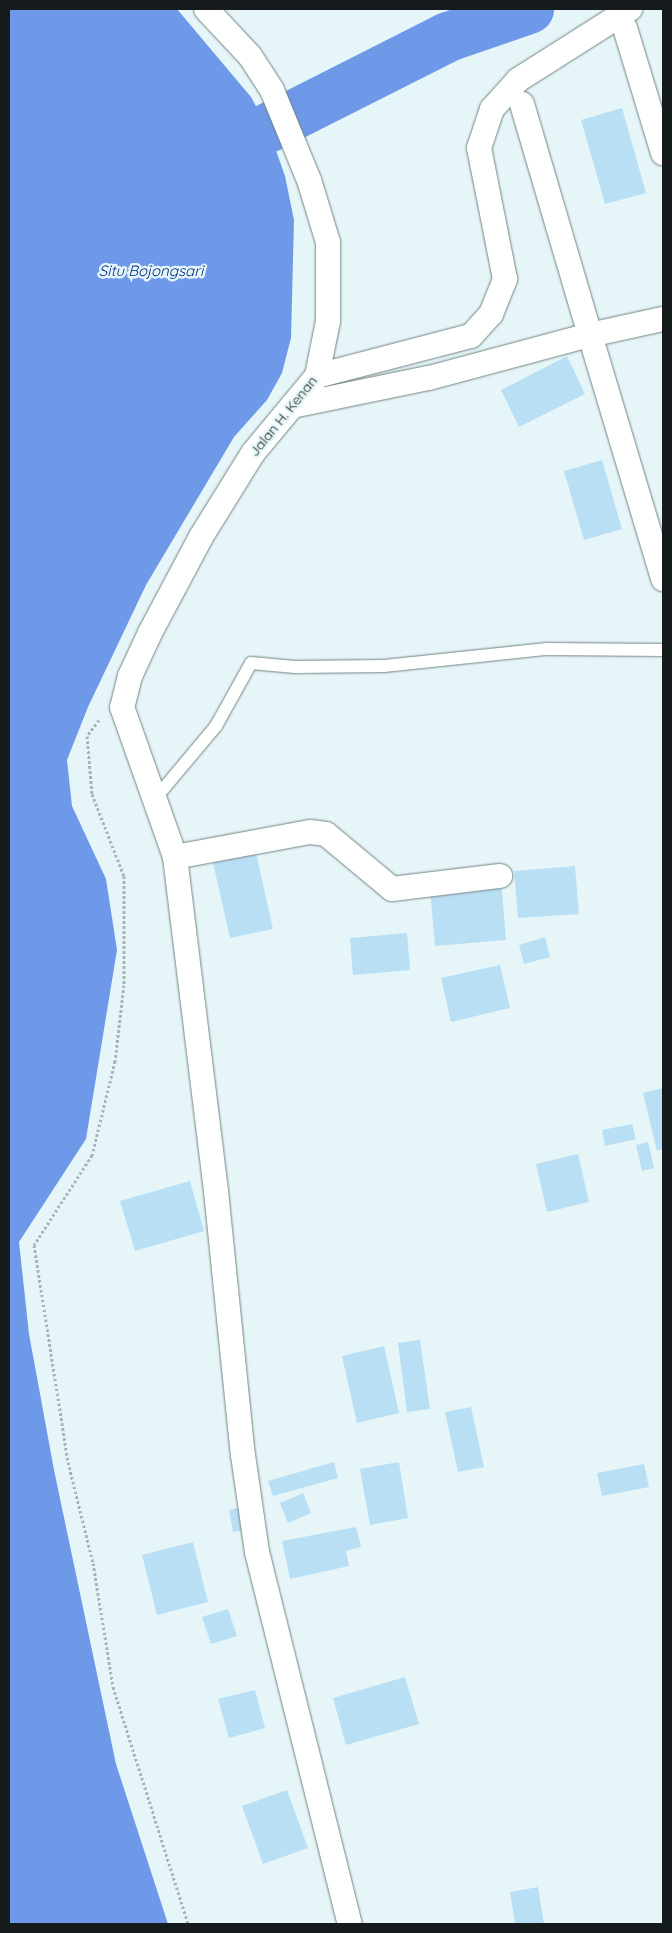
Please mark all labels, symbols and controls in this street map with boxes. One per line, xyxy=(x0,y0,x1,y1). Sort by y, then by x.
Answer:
water label: Situ Bojongsari xyxy=(99,262,203,280)
street label: Jalan H. Kenan xyxy=(246,373,320,459)

